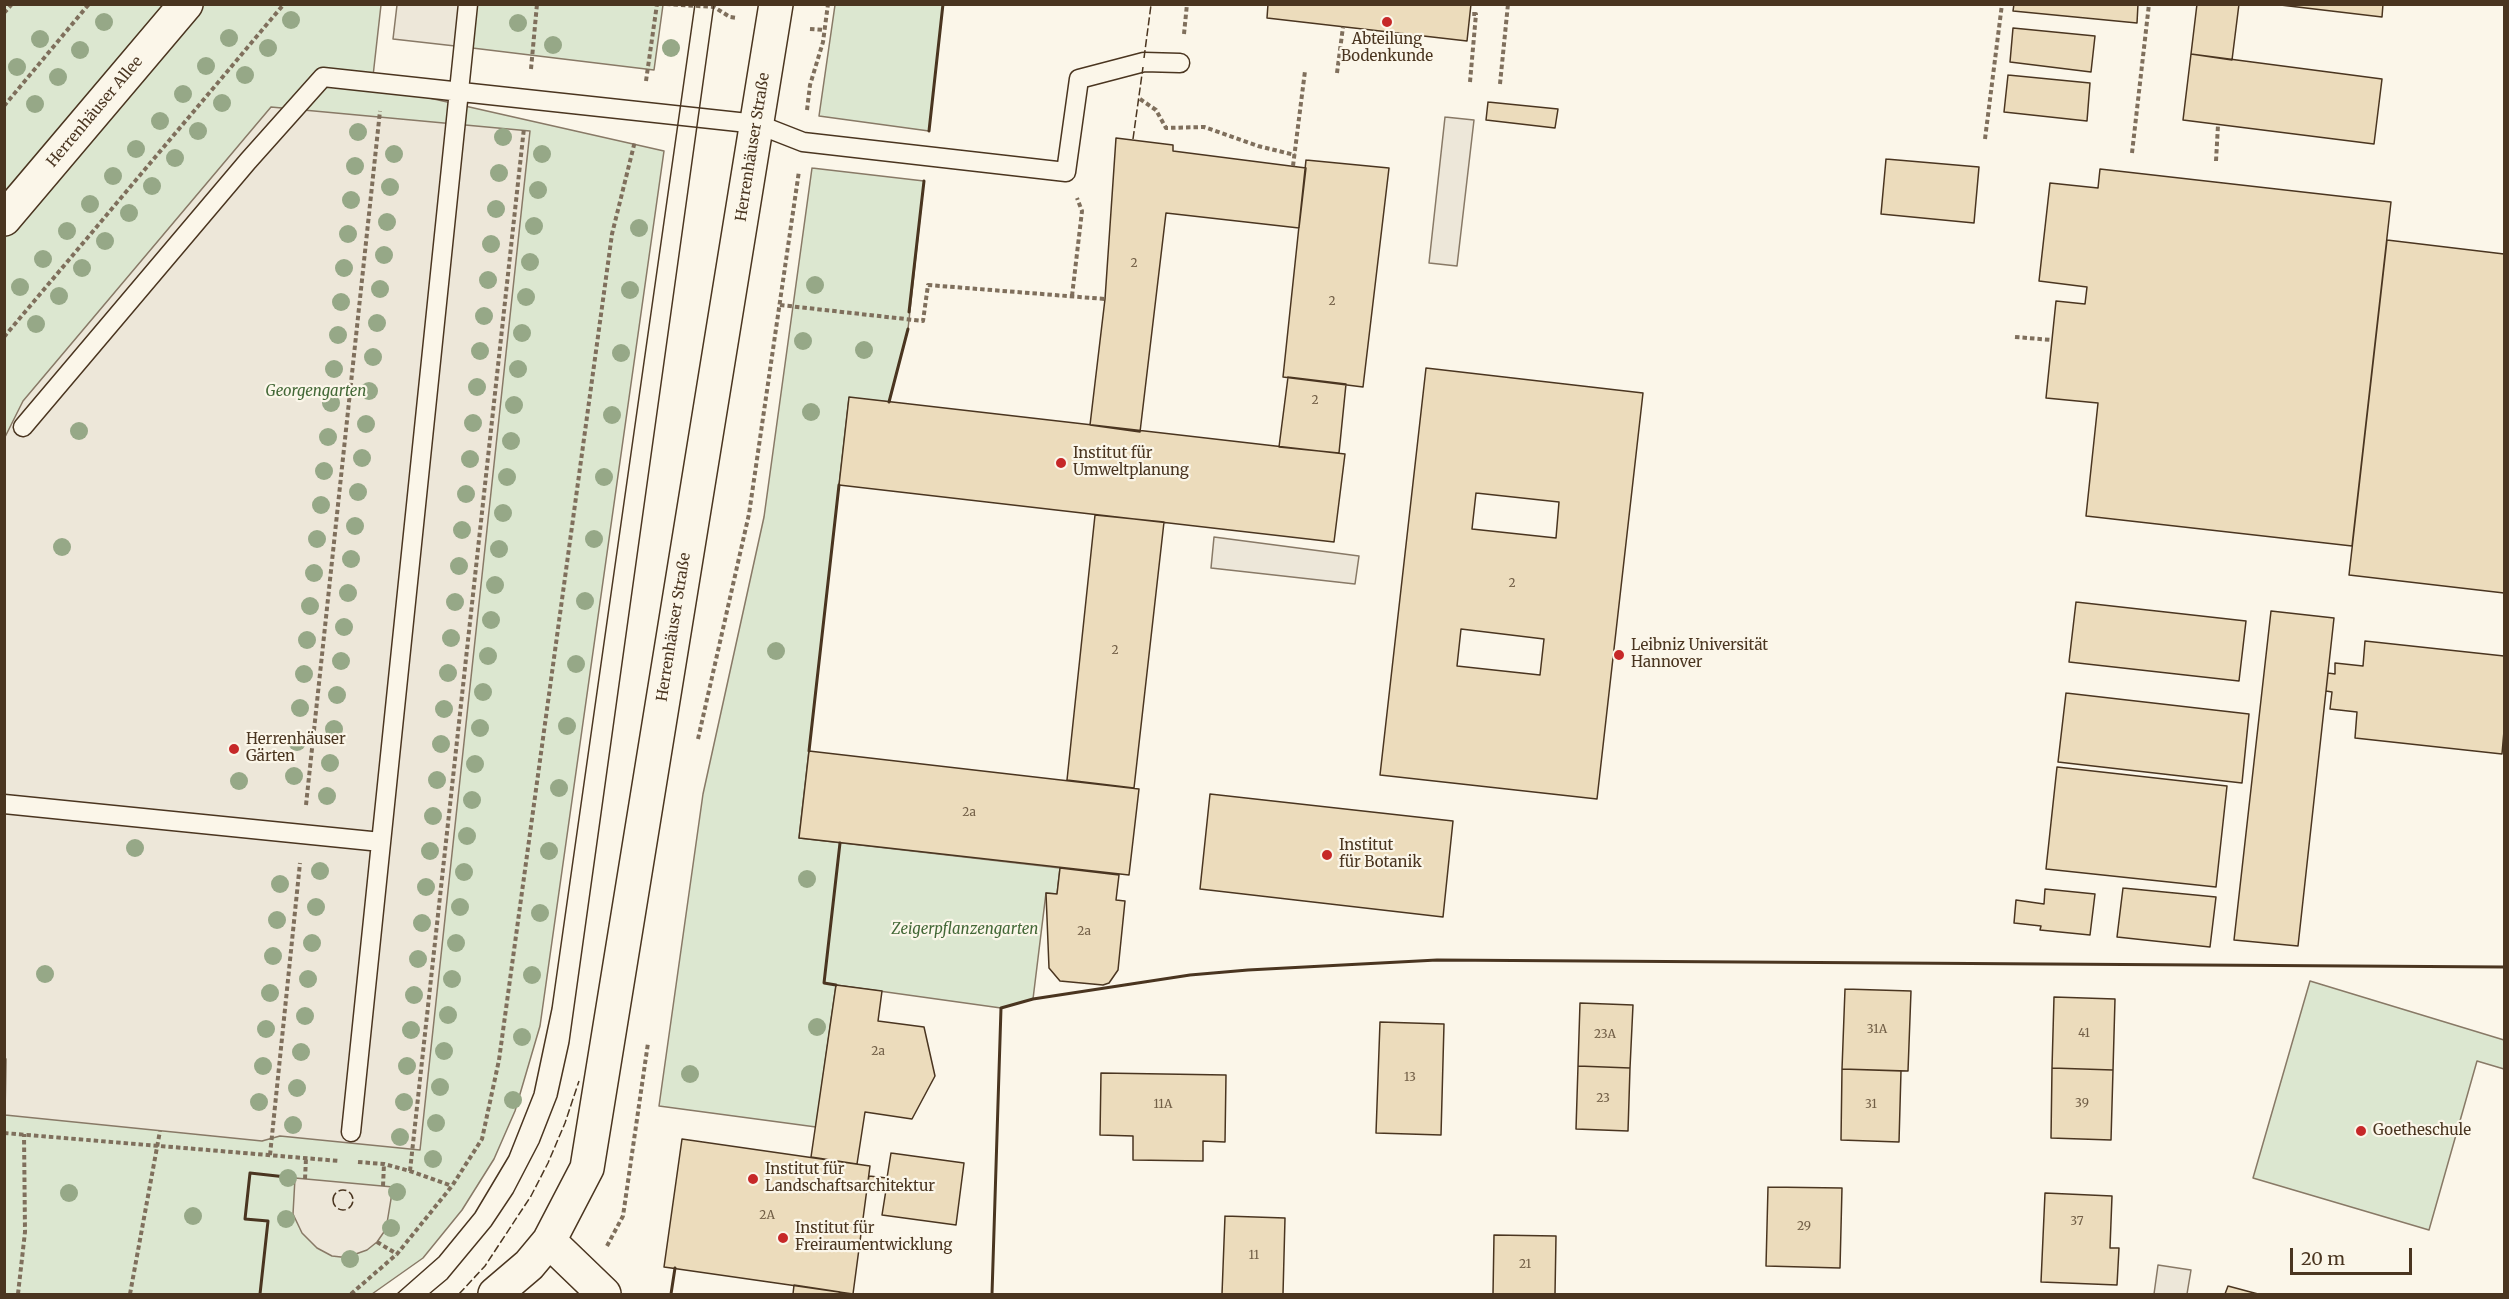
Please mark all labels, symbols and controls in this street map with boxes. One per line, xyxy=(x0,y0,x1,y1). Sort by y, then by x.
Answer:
marker: Abteilung Bodenkunde xyxy=(1380,15,1394,29)
place label: Abteilung Bodenkunde xyxy=(1341,31,1433,66)
street label: Herrenhäuser Allee xyxy=(43,53,147,171)
street label: Herrenhäuser Straße xyxy=(732,71,774,223)
house number: 2 xyxy=(1130,257,1138,271)
house number: 2 xyxy=(1328,295,1336,309)
park label: Georgengarten xyxy=(266,383,366,401)
house number: 2 xyxy=(1311,394,1319,408)
place label: Institut für Umweltplanung xyxy=(1073,445,1189,480)
marker: Institut für Umweltplanung xyxy=(1054,456,1068,470)
street label: Herrenhäuser Straße xyxy=(653,551,695,703)
house number: 2 xyxy=(1508,577,1516,591)
place label: Leibniz Universität Hannover xyxy=(1631,637,1768,672)
house number: 2 xyxy=(1111,644,1119,658)
marker: Leibniz Universität Hannover xyxy=(1612,648,1626,662)
place label: Herrenhäuser Gärten xyxy=(246,731,346,766)
marker: Herrenhäuser Gärten xyxy=(227,742,241,756)
house number: 2a xyxy=(962,806,976,820)
place label: Institut für Botanik xyxy=(1339,837,1422,872)
marker: Institut für Botanik xyxy=(1320,848,1334,862)
park label: Zeigerpflanzengarten xyxy=(892,921,1038,939)
house number: 2a xyxy=(1077,925,1091,939)
house number: 31A xyxy=(1867,1023,1887,1037)
house number: 41 xyxy=(2078,1027,2090,1041)
house number: 23A xyxy=(1594,1028,1616,1042)
house number: 2a xyxy=(871,1045,885,1059)
house number: 13 xyxy=(1404,1071,1416,1085)
house number: 23 xyxy=(1596,1092,1610,1106)
house number: 39 xyxy=(2075,1097,2089,1111)
house number: 11A xyxy=(1153,1098,1173,1112)
house number: 31 xyxy=(1865,1098,1877,1112)
place label: Goetheschule xyxy=(2373,1122,2471,1140)
marker: Goetheschule xyxy=(2354,1124,2368,1138)
place label: Institut für Landschaftsarchitektur xyxy=(765,1161,935,1196)
marker: Institut für Landschaftsarchitektur xyxy=(746,1172,760,1186)
house number: 2A xyxy=(759,1209,775,1223)
house number: 37 xyxy=(2070,1215,2084,1229)
place label: Institut für Freiraumentwicklung xyxy=(795,1220,952,1255)
house number: 29 xyxy=(1797,1220,1811,1234)
marker: Institut für Freiraumentwicklung xyxy=(776,1231,790,1245)
scale bar xyxy=(2293,1236,2414,1274)
text: 20 m xyxy=(2301,1247,2345,1270)
house number: 11 xyxy=(1249,1249,1259,1263)
house number: 21 xyxy=(1519,1258,1531,1272)

